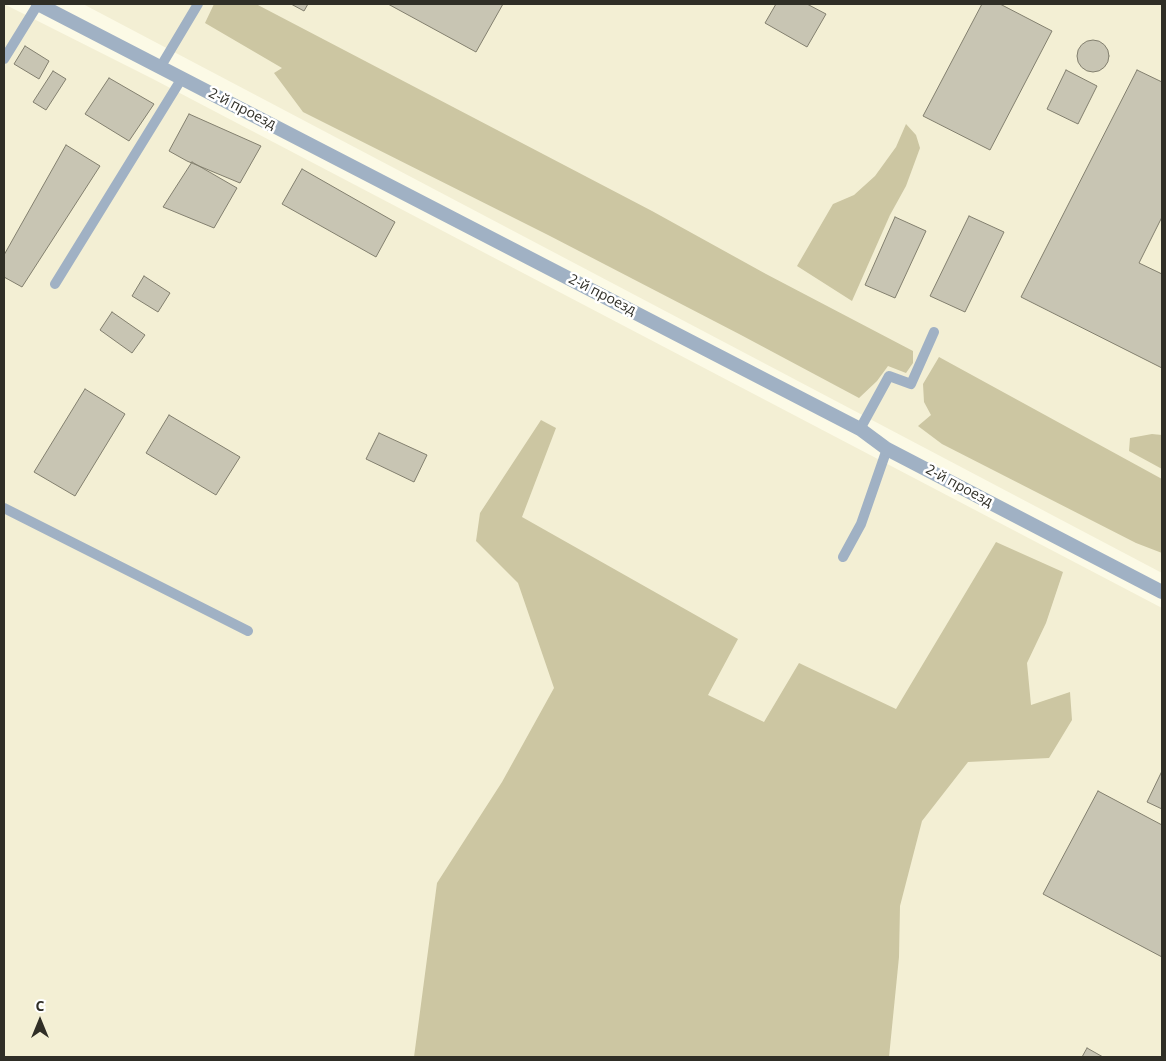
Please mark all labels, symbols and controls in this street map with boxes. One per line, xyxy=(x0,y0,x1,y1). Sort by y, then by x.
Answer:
street label: 2-й проезд xyxy=(205,85,279,133)
street label: 2-й проезд xyxy=(565,271,639,319)
street label: 2-й проезд xyxy=(923,461,995,511)
north arrow xyxy=(15,996,65,1046)
text: С xyxy=(36,996,44,1015)

